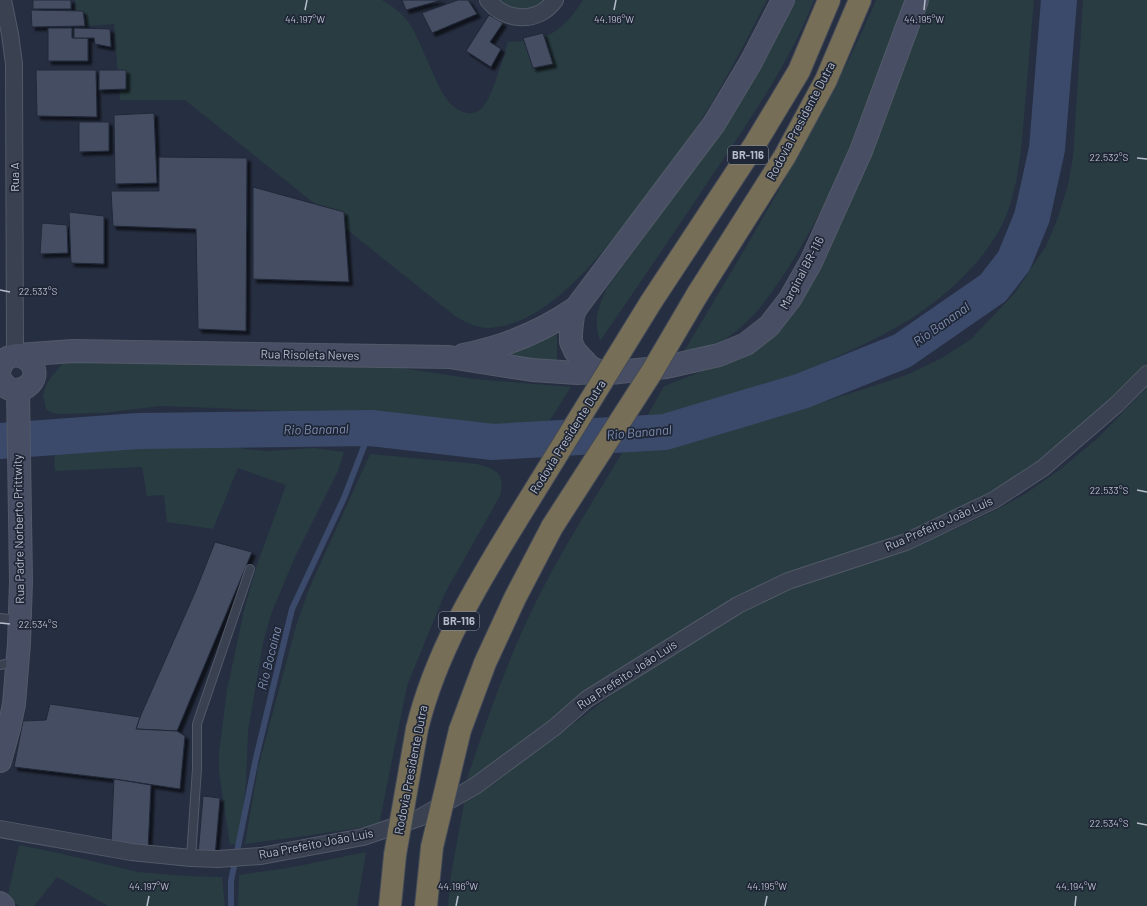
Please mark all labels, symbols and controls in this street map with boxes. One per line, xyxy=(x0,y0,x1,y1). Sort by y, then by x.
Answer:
text: 44.197°W xyxy=(285,13,325,25)
text: 44.196°W xyxy=(594,13,634,25)
text: 44.195°W xyxy=(904,13,944,25)
street label: Rodovia Presidente Dutra xyxy=(763,59,837,182)
road number: BR-116 xyxy=(728,146,768,164)
text: 22.532°S xyxy=(1090,151,1129,163)
street label: Rua A xyxy=(7,162,21,192)
street label: Marginal BR-116 xyxy=(776,234,826,311)
text: 22.533°S xyxy=(19,285,57,297)
water label: Rio Bananal xyxy=(910,299,972,349)
street label: Rua Risoleta Neves xyxy=(260,346,360,362)
street label: Rodovia Presidente Dutra xyxy=(526,377,608,496)
water label: Rio Bananal xyxy=(283,420,349,438)
water label: Rio Bananal xyxy=(606,421,672,443)
street label: Rua Padre Norberto Prittwity xyxy=(10,454,26,604)
text: 22.533°S xyxy=(1090,484,1128,496)
street label: Rua Prefeito João Luís xyxy=(883,493,995,553)
road number: BR-116 xyxy=(439,612,479,630)
text: 22.534°S xyxy=(19,618,58,630)
water label: Rio Bocaína xyxy=(253,624,285,691)
street label: Rua Prefeito João Luís xyxy=(574,636,679,712)
street label: Rodovia Presidente Dutra xyxy=(391,704,429,836)
text: 22.534°S xyxy=(1090,817,1129,829)
street label: Rua Prefeito João Luís xyxy=(257,825,374,861)
text: 44.197°W xyxy=(129,880,169,892)
text: 44.196°W xyxy=(438,880,478,892)
text: 44.195°W xyxy=(747,880,787,892)
text: 44.194°W xyxy=(1056,880,1097,892)

